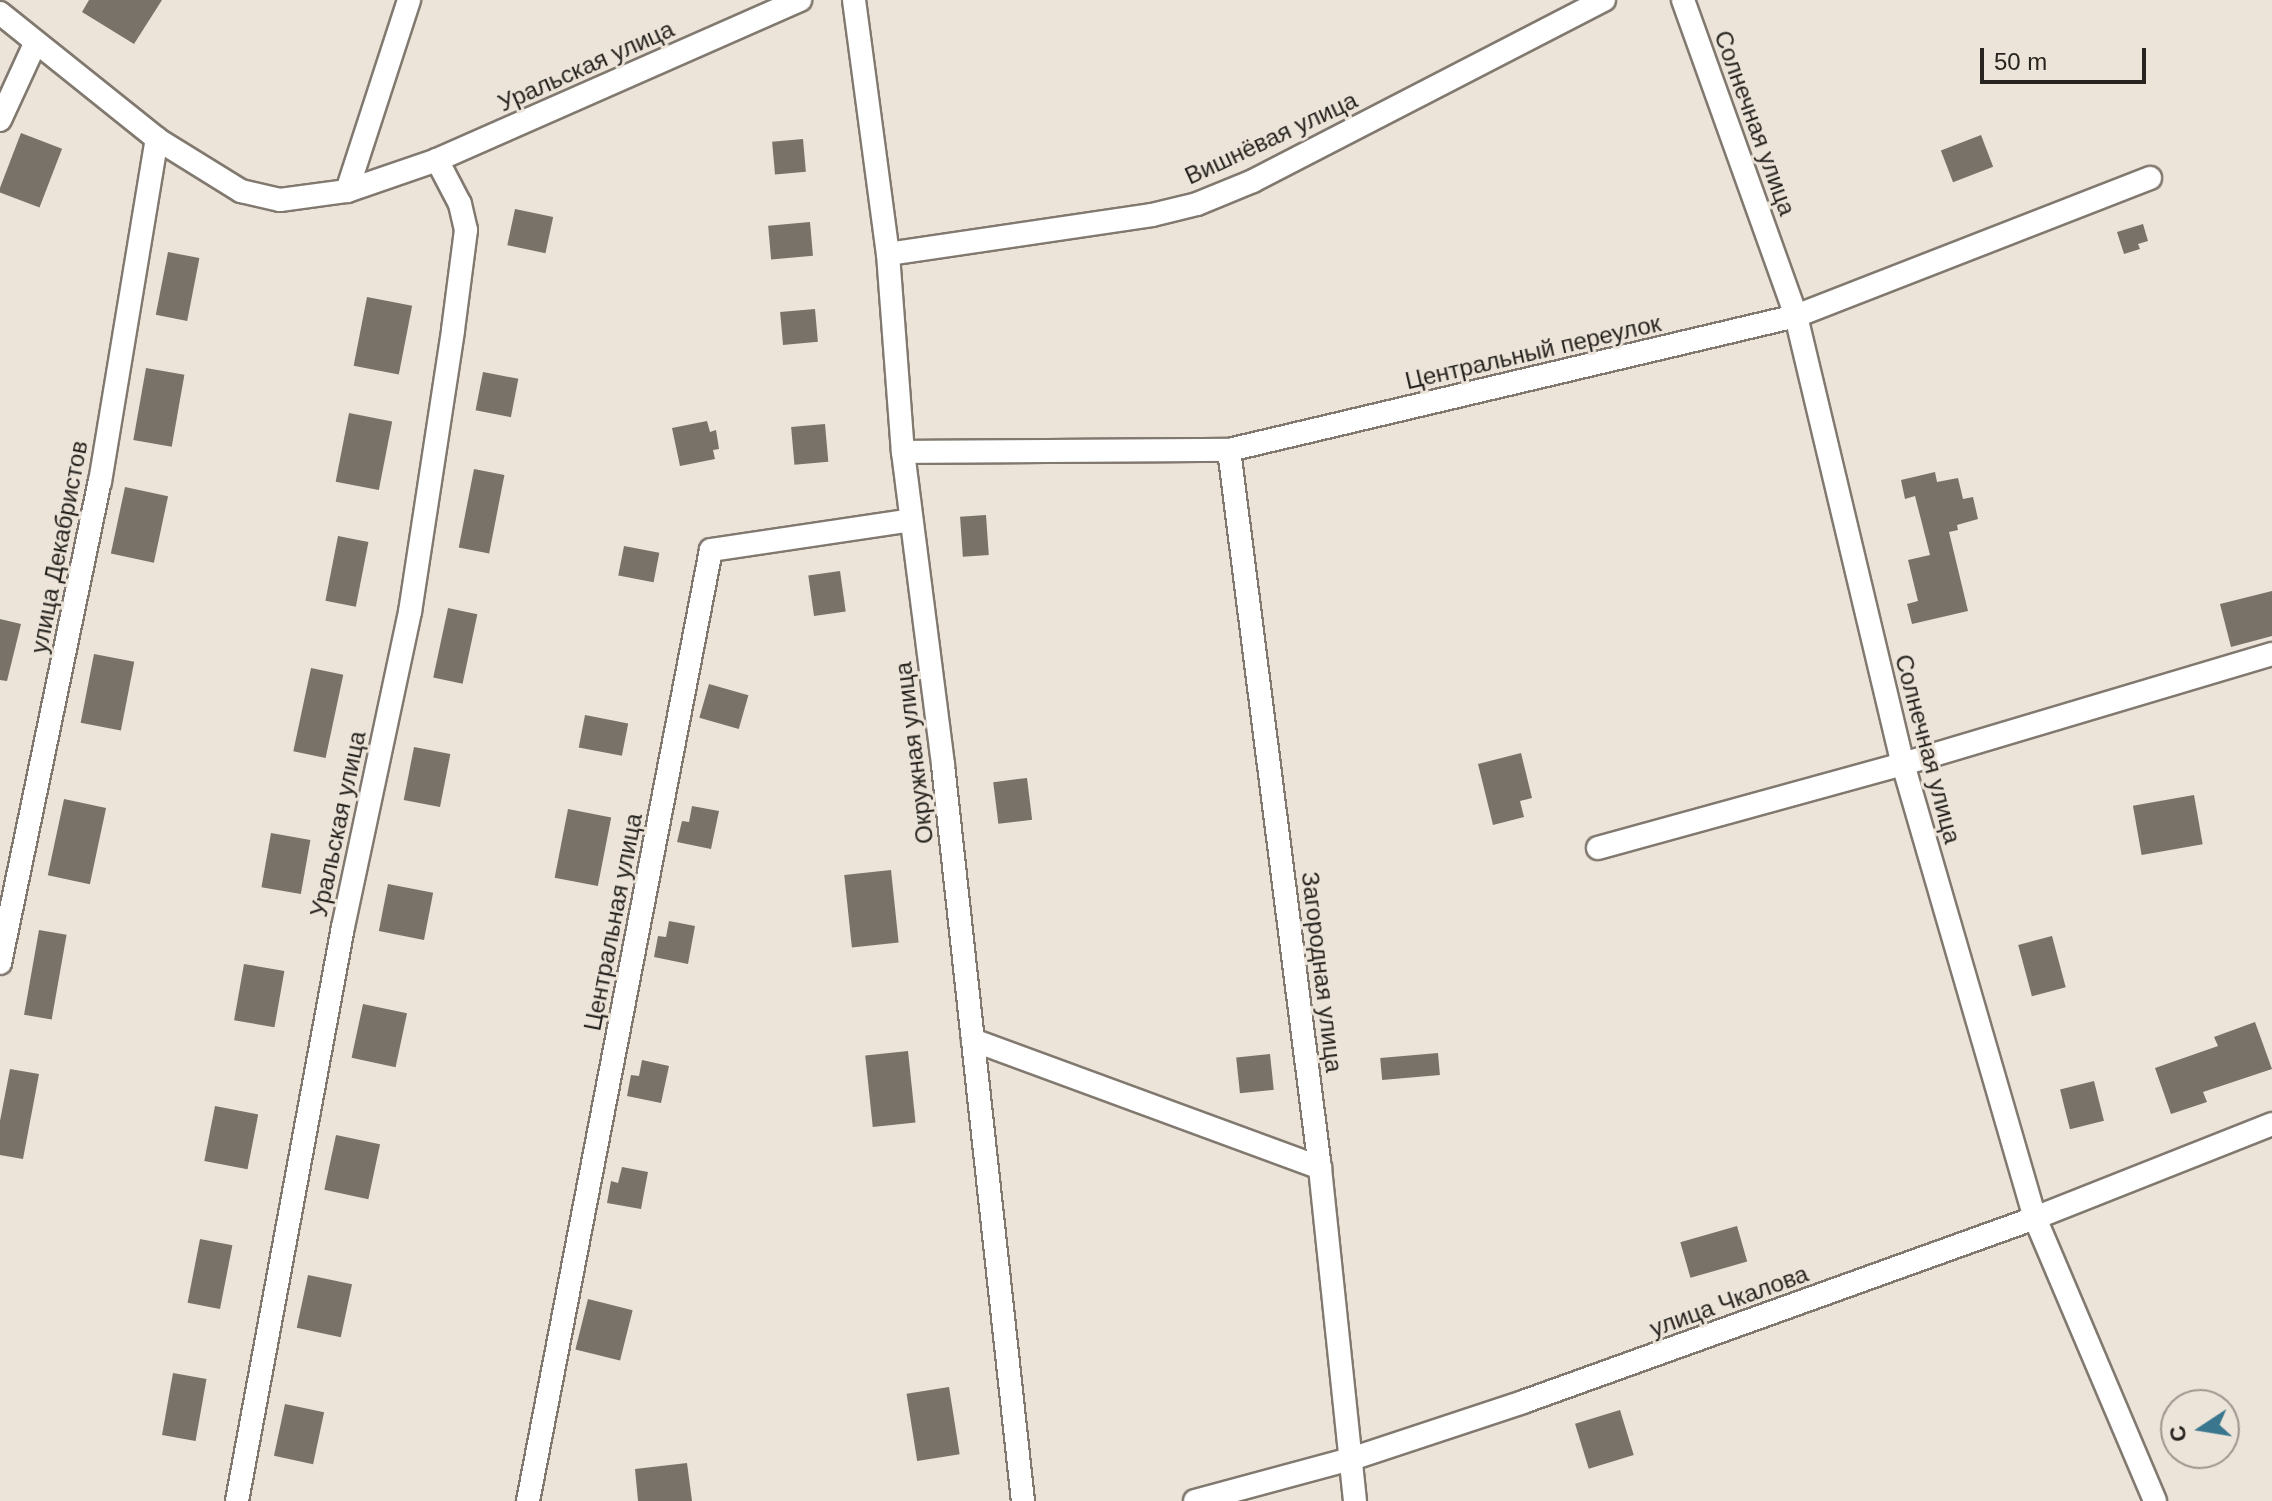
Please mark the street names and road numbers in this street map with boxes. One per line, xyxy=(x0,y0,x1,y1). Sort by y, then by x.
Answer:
street label: Уральская улица xyxy=(494,14,678,118)
street label: Солнечная улица xyxy=(1708,27,1802,219)
street label: Вишнёвая улица xyxy=(1180,85,1362,191)
street label: Центральный переулок xyxy=(1402,309,1664,395)
street label: улица Декабристов xyxy=(24,438,94,656)
street label: Солнечная улица xyxy=(1889,651,1967,847)
street label: Окружная улица xyxy=(889,661,939,845)
street label: Уральская улица xyxy=(304,728,372,920)
street label: Центральная улица xyxy=(578,811,648,1033)
street label: Загородная улица xyxy=(1295,870,1349,1074)
street label: улица Чкалова xyxy=(1646,1259,1812,1343)

